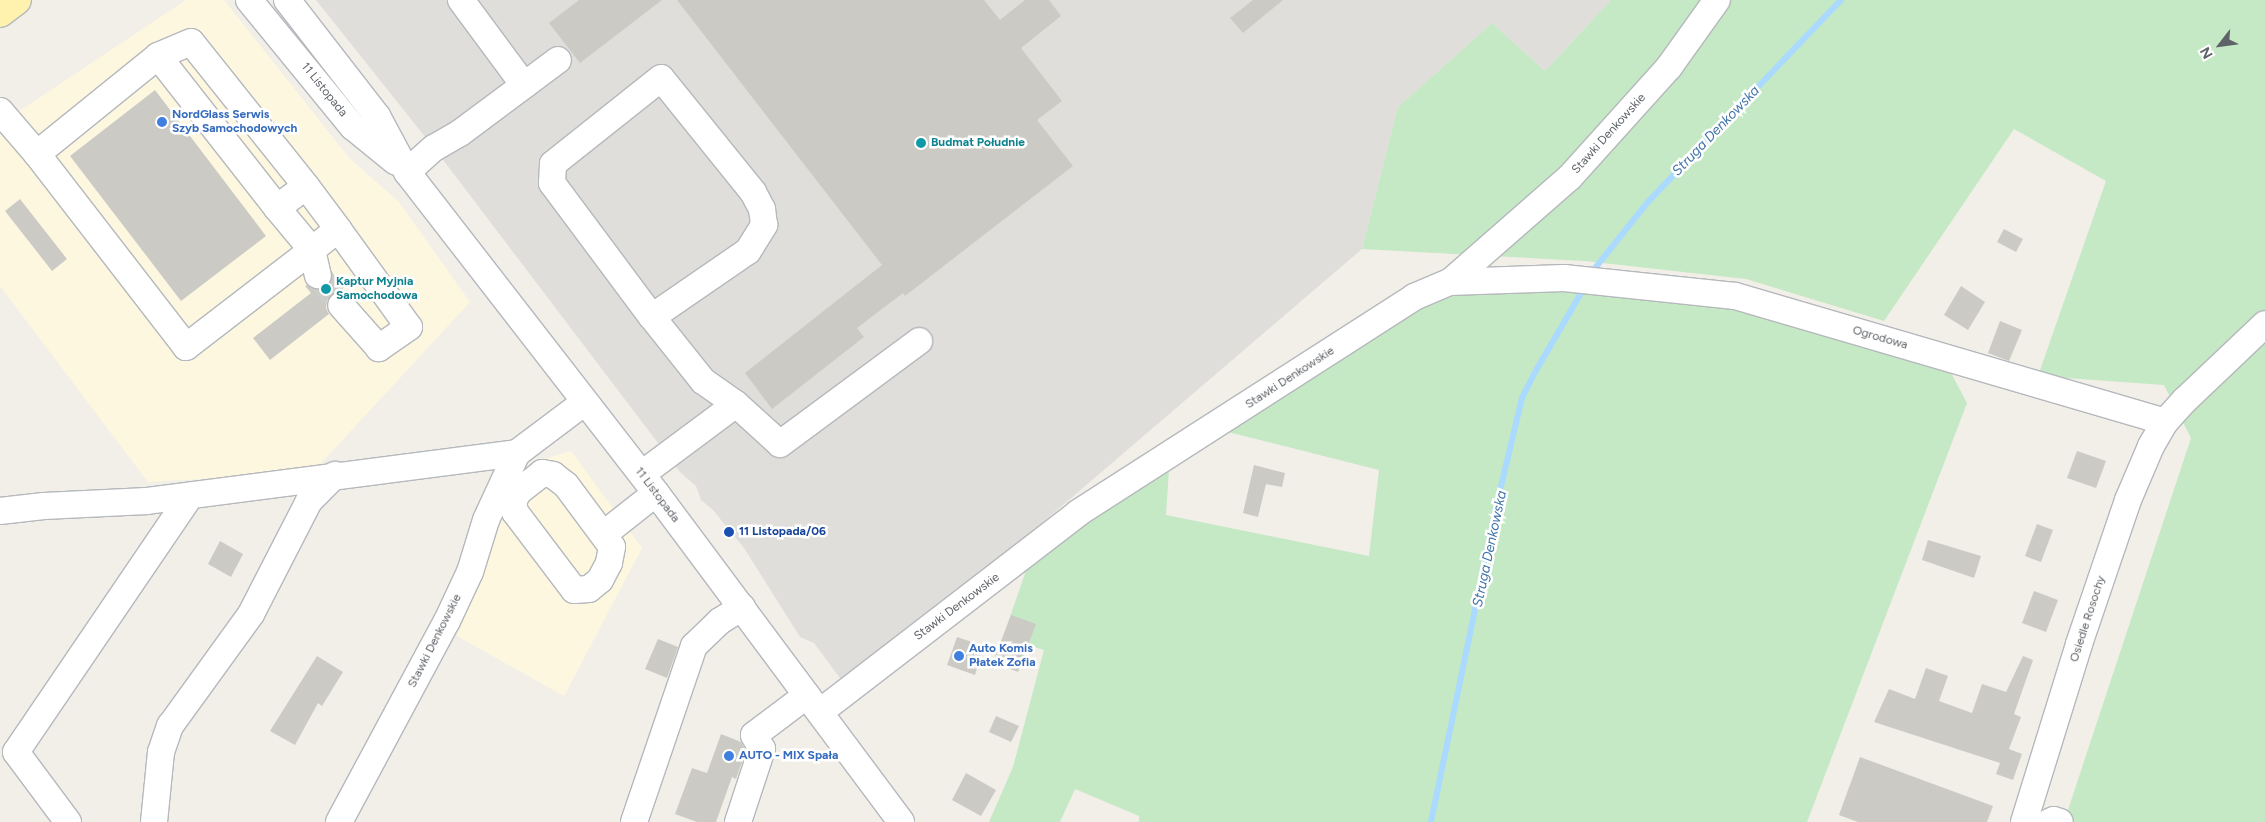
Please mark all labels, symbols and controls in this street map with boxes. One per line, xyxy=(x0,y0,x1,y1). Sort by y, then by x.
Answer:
north arrow xyxy=(2195,20,2245,70)
text: N xyxy=(2197,44,2217,62)
street label: 11 Listopada xyxy=(298,60,350,120)
water label: Struga Denkowska xyxy=(1669,83,1763,179)
street label: Stawki Denkowskie xyxy=(1569,91,1649,177)
place label: NordGlass Serwis Szyb Samochodowych xyxy=(172,108,297,136)
marker: NordGlass Serwis Szyb Samochodowych xyxy=(156,116,168,128)
place label: Budmat Południe xyxy=(931,136,1025,150)
marker: Budmat Południe xyxy=(915,137,927,149)
place label: Kaptur Myjnia Samochodowa xyxy=(336,275,418,303)
marker: Kaptur Myjnia Samochodowa xyxy=(320,283,332,295)
street label: Ogrodowa xyxy=(1851,323,1909,353)
street label: Stawki Denkowskie xyxy=(1243,344,1337,412)
street label: 11 Listopada xyxy=(632,465,682,525)
water label: Struga Denkowska xyxy=(1469,489,1511,609)
place label: 11 Listopada/06 xyxy=(739,525,826,539)
marker: 11 Listopada/06 xyxy=(723,526,735,538)
street label: Stawki Denkowskie xyxy=(912,570,1002,644)
street label: Osiedle Rosochy xyxy=(2067,574,2109,664)
street label: Stawki Denkowskie xyxy=(405,592,465,690)
place label: Auto Komis Płatek Zofia xyxy=(969,642,1036,670)
marker: Auto Komis Płatek Zofia xyxy=(953,650,965,662)
place label: AUTO - MIX Spała xyxy=(739,749,838,763)
marker: AUTO - MIX Spała xyxy=(723,750,735,762)

